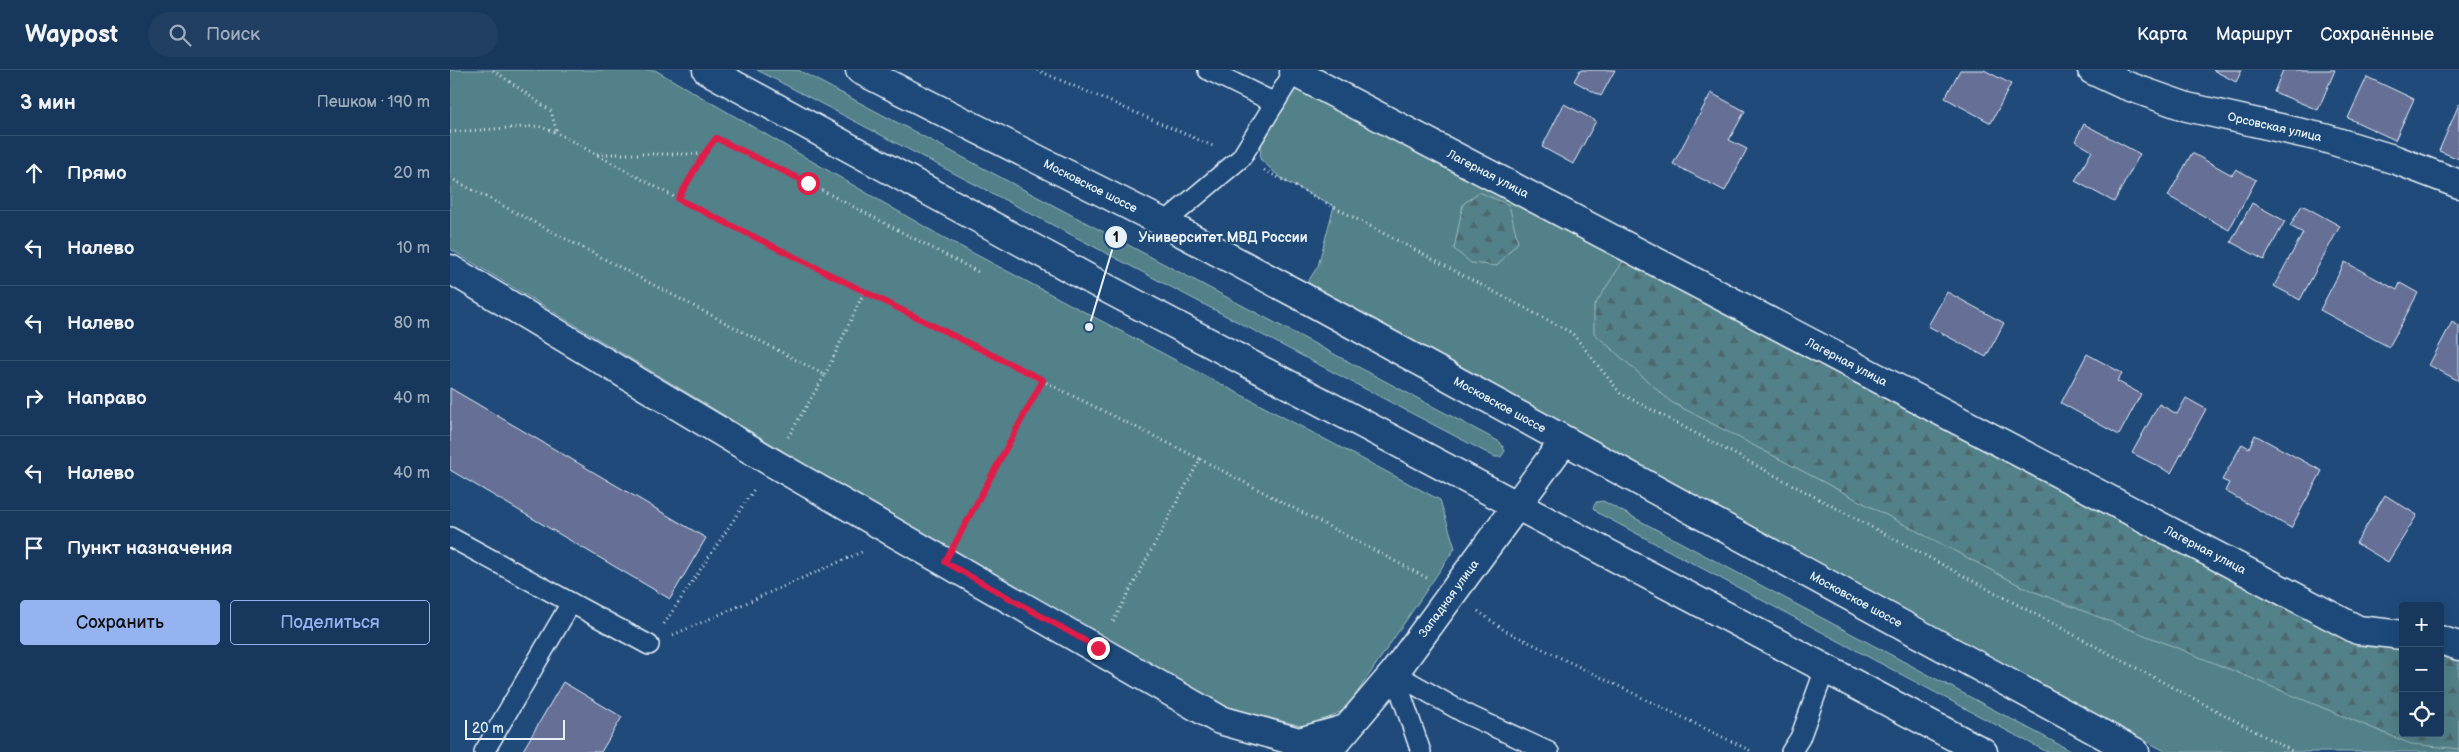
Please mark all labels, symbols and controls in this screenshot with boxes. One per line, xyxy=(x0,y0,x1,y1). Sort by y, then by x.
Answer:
search box xyxy=(148,12,498,57)
text: Waypost xyxy=(25,20,118,49)
icon: search xyxy=(166,21,194,49)
text: Поиск xyxy=(206,23,260,46)
text: Карта xyxy=(2137,24,2188,45)
text: Маршрут xyxy=(2216,24,2292,45)
text: Сохранённые xyxy=(2320,24,2434,45)
text: 3 мин xyxy=(20,90,76,115)
text: Пешком · 190 m xyxy=(317,93,430,112)
street label: Орсовская улица xyxy=(2226,109,2323,145)
street label: Лагерная улица xyxy=(1444,146,1531,201)
street label: Московское шоссе xyxy=(1041,156,1140,216)
icon: ahead xyxy=(20,159,48,187)
text: Прямо xyxy=(67,162,127,185)
text: 20 m xyxy=(394,164,430,183)
route start xyxy=(797,172,820,195)
callout: Университет МВД России xyxy=(1103,222,1317,251)
text: 1 xyxy=(1113,228,1119,247)
text: Университет МВД России xyxy=(1138,229,1308,246)
icon: left xyxy=(20,234,48,262)
text: Налево xyxy=(67,237,134,260)
text: 10 m xyxy=(397,239,430,258)
icon: left xyxy=(20,309,48,337)
text: Налево xyxy=(67,312,134,335)
text: 80 m xyxy=(394,314,430,333)
street label: Лагерная улица xyxy=(1802,334,1890,389)
street label: Московское шоссе xyxy=(1451,373,1549,436)
icon: right xyxy=(20,384,48,412)
text: Направо xyxy=(67,387,147,410)
text: 40 m xyxy=(393,389,430,408)
icon: left xyxy=(20,459,48,487)
text: Налево xyxy=(67,462,134,485)
text: 40 m xyxy=(393,464,430,483)
street label: Лагерная улица xyxy=(2161,522,2249,577)
icon: arrive xyxy=(20,534,48,562)
text: Пункт назначения xyxy=(67,537,232,560)
street label: Западная улица xyxy=(1415,557,1482,640)
street label: Московское шоссе xyxy=(1807,568,1905,631)
button: Сохранить xyxy=(20,600,220,645)
button: Поделиться xyxy=(230,600,430,645)
map controls xyxy=(2399,602,2444,737)
button: + xyxy=(2399,602,2444,647)
route end xyxy=(1087,637,1110,660)
button: − xyxy=(2399,647,2444,692)
button: locate xyxy=(2399,692,2444,737)
scale bar xyxy=(465,717,565,740)
text: 20 m xyxy=(472,720,504,737)

